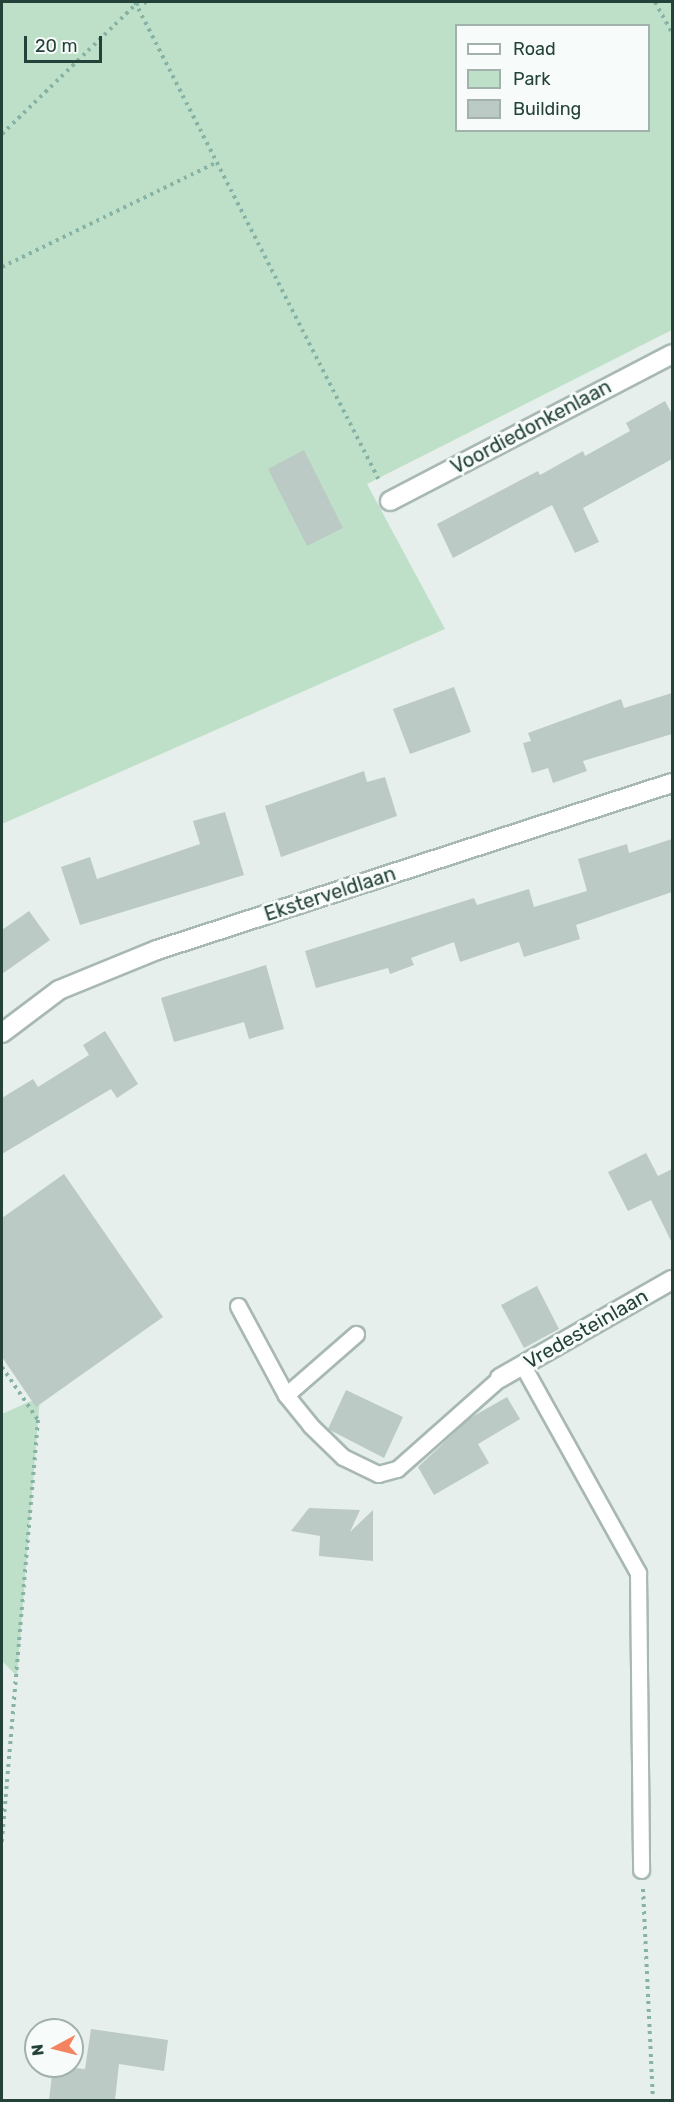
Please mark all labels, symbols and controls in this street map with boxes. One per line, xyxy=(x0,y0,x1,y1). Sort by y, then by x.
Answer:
scale bar xyxy=(27,24,105,62)
legend xyxy=(455,24,650,132)
text: 20 m xyxy=(35,35,77,57)
text: Road xyxy=(513,38,556,60)
text: Park xyxy=(513,68,550,90)
text: Building xyxy=(513,98,581,120)
street label: Voordiedonkenlaan xyxy=(447,375,615,479)
street label: Eksterveldlaan xyxy=(261,861,399,927)
street label: Vredesteinlaan xyxy=(520,1284,652,1374)
north arrow xyxy=(24,2018,84,2078)
text: N xyxy=(27,2043,48,2057)

